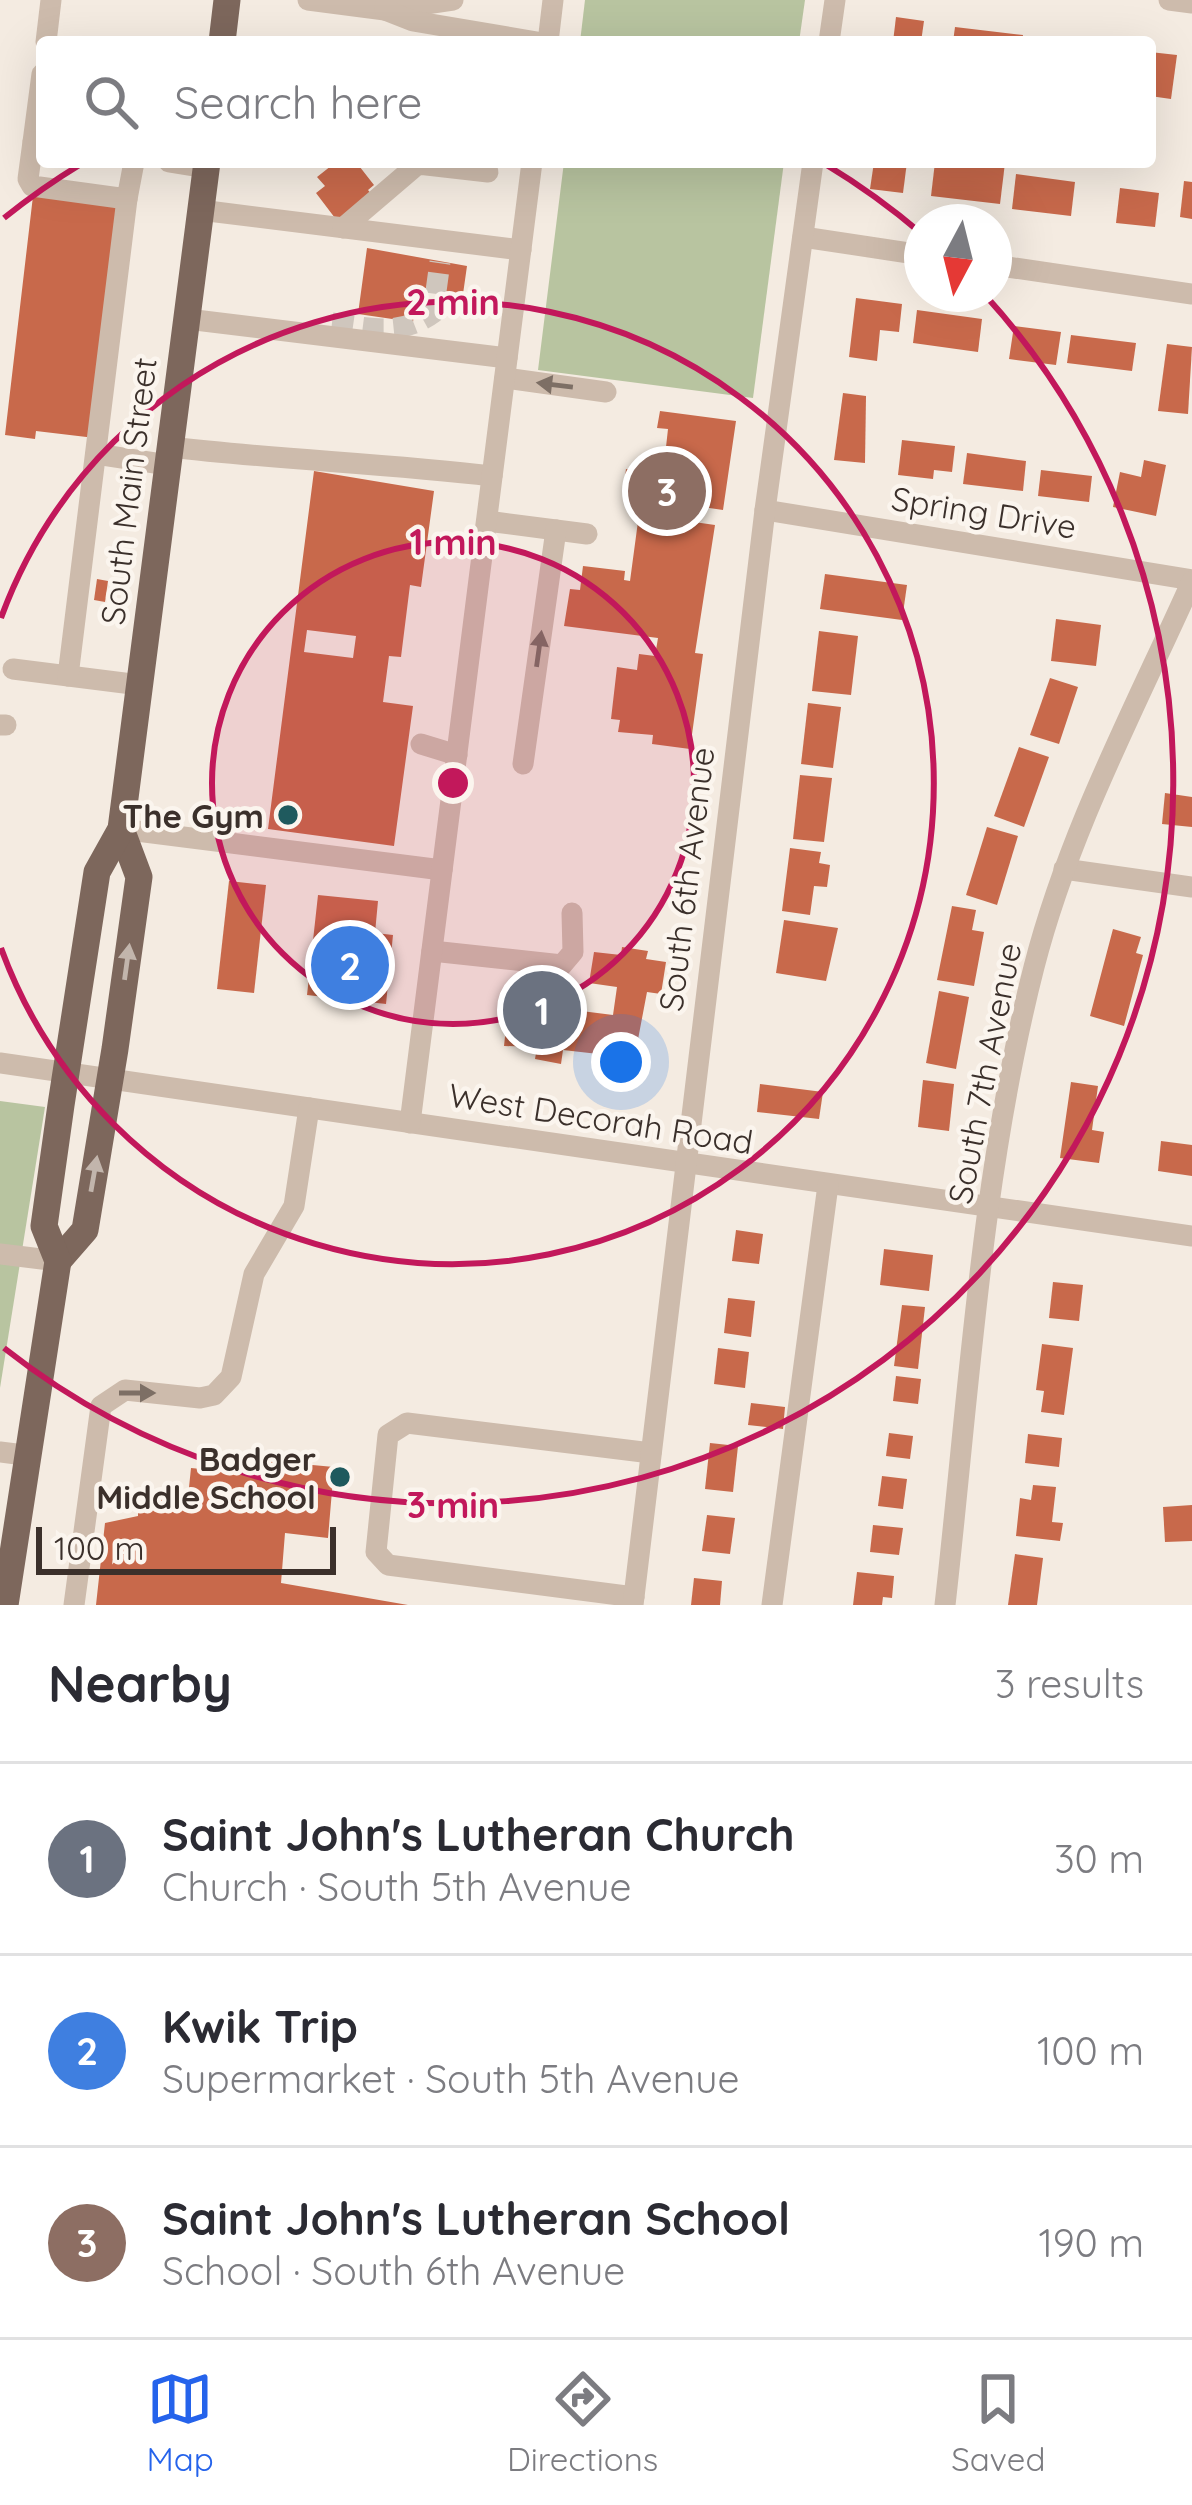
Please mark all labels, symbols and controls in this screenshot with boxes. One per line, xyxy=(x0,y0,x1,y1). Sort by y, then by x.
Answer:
search box xyxy=(36,36,1156,168)
icon: search xyxy=(78,69,144,135)
text: Search here xyxy=(174,74,422,130)
north arrow xyxy=(904,204,1012,312)
text: 2 min xyxy=(406,279,500,324)
street label: South Main Street xyxy=(91,355,165,627)
one-way arrow xyxy=(536,375,573,394)
pin: 3 xyxy=(628,446,706,536)
street label: Spring Drive xyxy=(889,477,1079,547)
text: 1 min xyxy=(409,519,497,564)
one-way arrow xyxy=(530,629,549,667)
street label: South 6th Avenue xyxy=(649,745,723,1013)
centre of rings xyxy=(432,762,474,804)
place label: The Gym xyxy=(123,795,264,836)
marker: The Gym xyxy=(275,802,301,828)
pin: 2 xyxy=(311,920,389,1010)
street label: South 7th Avenue xyxy=(939,939,1029,1207)
one-way arrow xyxy=(118,942,137,980)
pin: 1 xyxy=(503,965,581,1055)
your location xyxy=(591,1032,651,1092)
street label: West Decorah Road xyxy=(446,1074,756,1162)
one-way arrow xyxy=(85,1155,104,1192)
one-way arrow xyxy=(119,1383,157,1403)
place label: Badger Middle School xyxy=(96,1438,316,1517)
marker: Badger Middle School xyxy=(327,1464,353,1490)
text: 3 min xyxy=(407,1482,499,1527)
scale bar xyxy=(36,1521,336,1574)
text: 100 m xyxy=(54,1527,145,1568)
text: Nearby xyxy=(48,1651,232,1715)
text: 3 results xyxy=(995,1659,1144,1708)
text: Saint John's Lutheran Church xyxy=(162,1806,795,1862)
text: 1 xyxy=(79,1834,95,1883)
text: 30 m xyxy=(1054,1834,1144,1883)
text: Church · South 5th Avenue xyxy=(162,1862,632,1911)
text: Kwik Trip xyxy=(162,1998,358,2054)
text: 2 xyxy=(76,2026,98,2075)
text: 100 m xyxy=(1037,2026,1144,2075)
text: Supermarket · South 5th Avenue xyxy=(162,2054,740,2103)
text: Saint John's Lutheran School xyxy=(162,2190,790,2246)
text: 3 xyxy=(77,2218,97,2267)
text: 190 m xyxy=(1038,2218,1144,2267)
text: School · South 6th Avenue xyxy=(162,2246,625,2295)
tab: Map xyxy=(147,2366,214,2479)
tab: Directions xyxy=(507,2366,658,2479)
tab: Saved xyxy=(951,2366,1045,2479)

